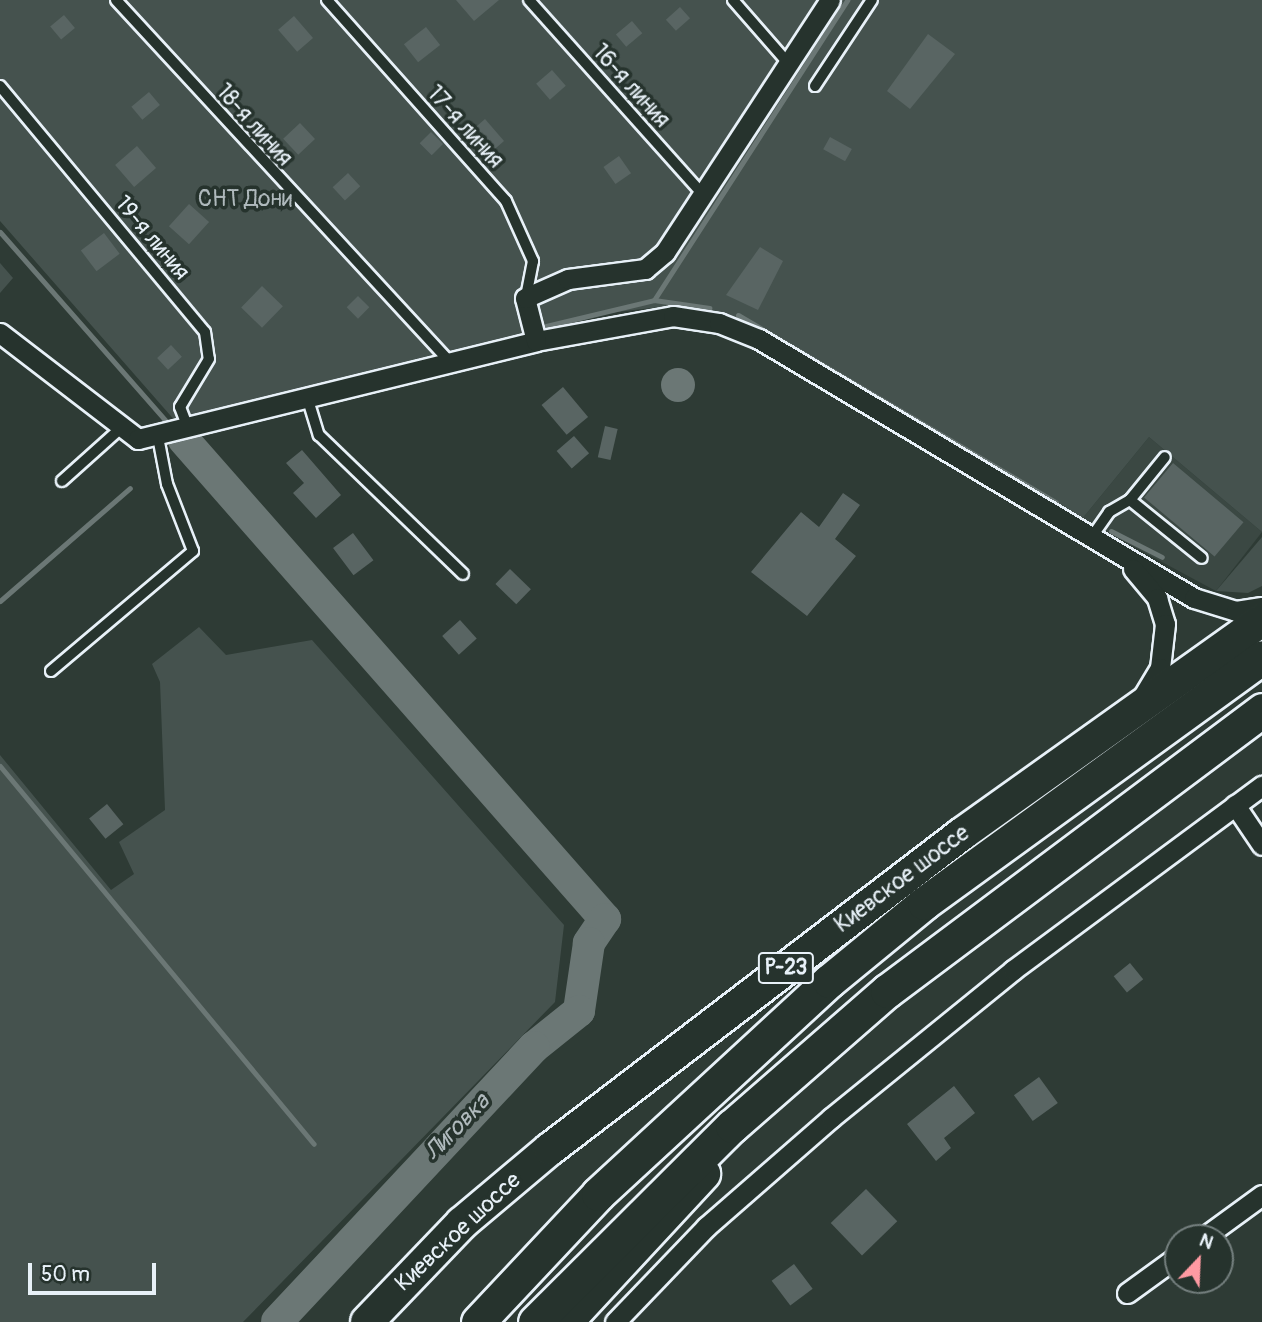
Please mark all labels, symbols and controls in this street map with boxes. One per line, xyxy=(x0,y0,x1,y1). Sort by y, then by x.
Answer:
street label: 16-я линия xyxy=(586,39,676,133)
street label: 18-я линия xyxy=(210,78,298,172)
street label: 17-я линия xyxy=(421,80,509,174)
park label: СНТ Дони xyxy=(198,185,292,213)
street label: 19-я линия xyxy=(109,190,195,286)
street label: Киевское шоссе xyxy=(829,819,975,939)
road number: Р-23 xyxy=(756,950,816,986)
water label: Лиговка xyxy=(418,1088,496,1166)
street label: Киевское шоссе xyxy=(389,1167,527,1297)
north arrow xyxy=(1164,1224,1234,1294)
text: N xyxy=(1196,1228,1217,1255)
scale bar xyxy=(32,1248,159,1292)
text: 50 m xyxy=(41,1261,90,1288)

